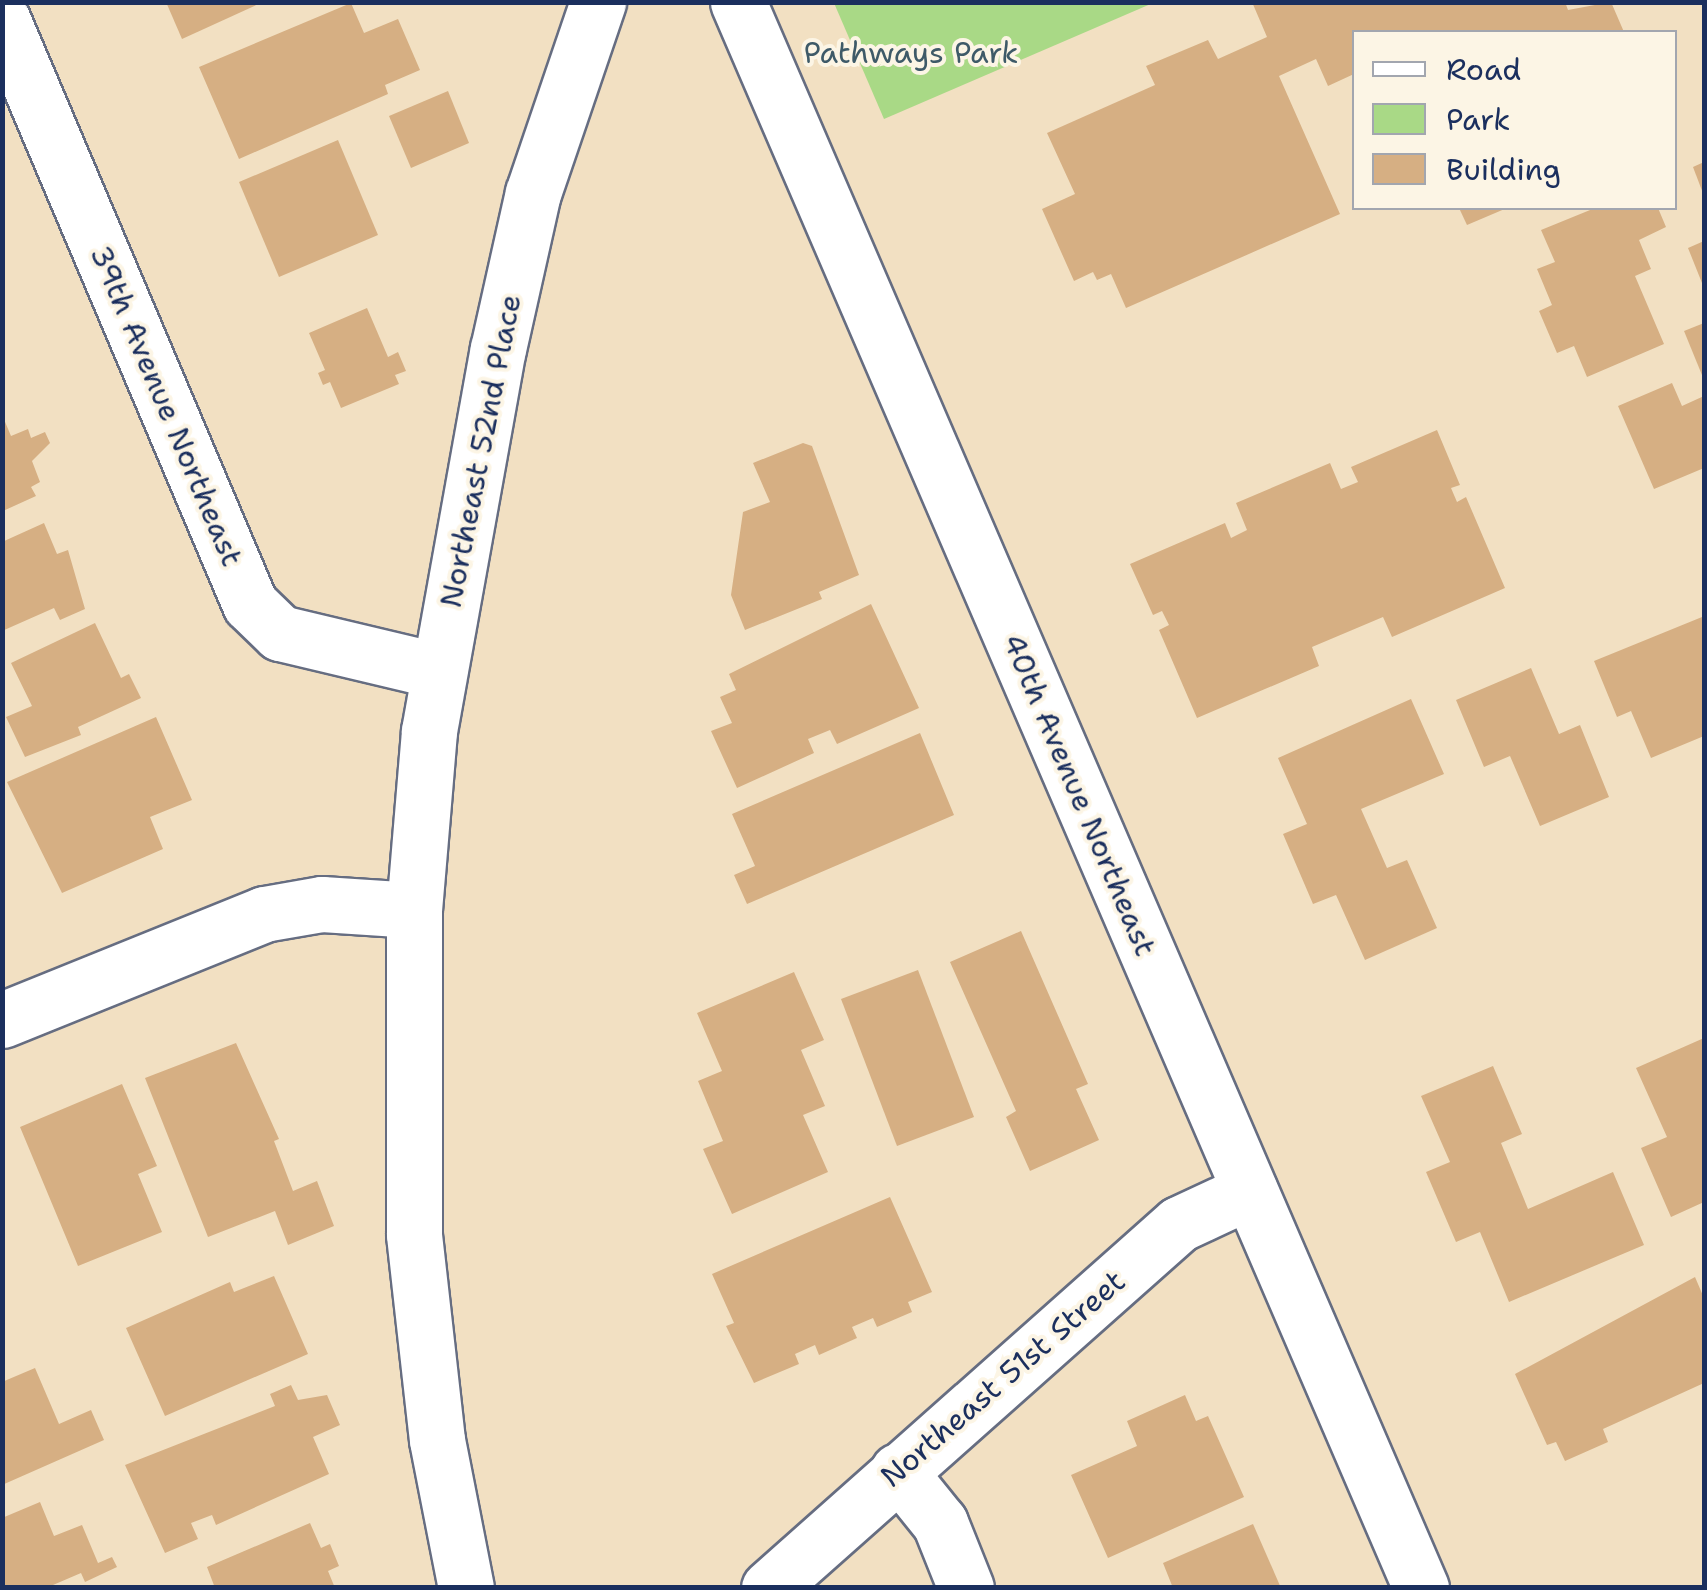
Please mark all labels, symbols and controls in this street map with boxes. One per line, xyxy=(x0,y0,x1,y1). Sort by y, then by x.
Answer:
legend xyxy=(1352,30,1677,210)
park label: Pathways Park xyxy=(804,35,1018,71)
text: Road xyxy=(1446,49,1521,90)
text: Park xyxy=(1446,99,1510,140)
text: Building xyxy=(1446,149,1561,190)
street label: 39th Avenue Northeast xyxy=(82,240,250,572)
street label: Northeast 52nd Place xyxy=(433,291,529,611)
street label: 40th Avenue Northeast xyxy=(995,628,1163,962)
street label: Northeast 51st Street xyxy=(874,1263,1132,1495)

